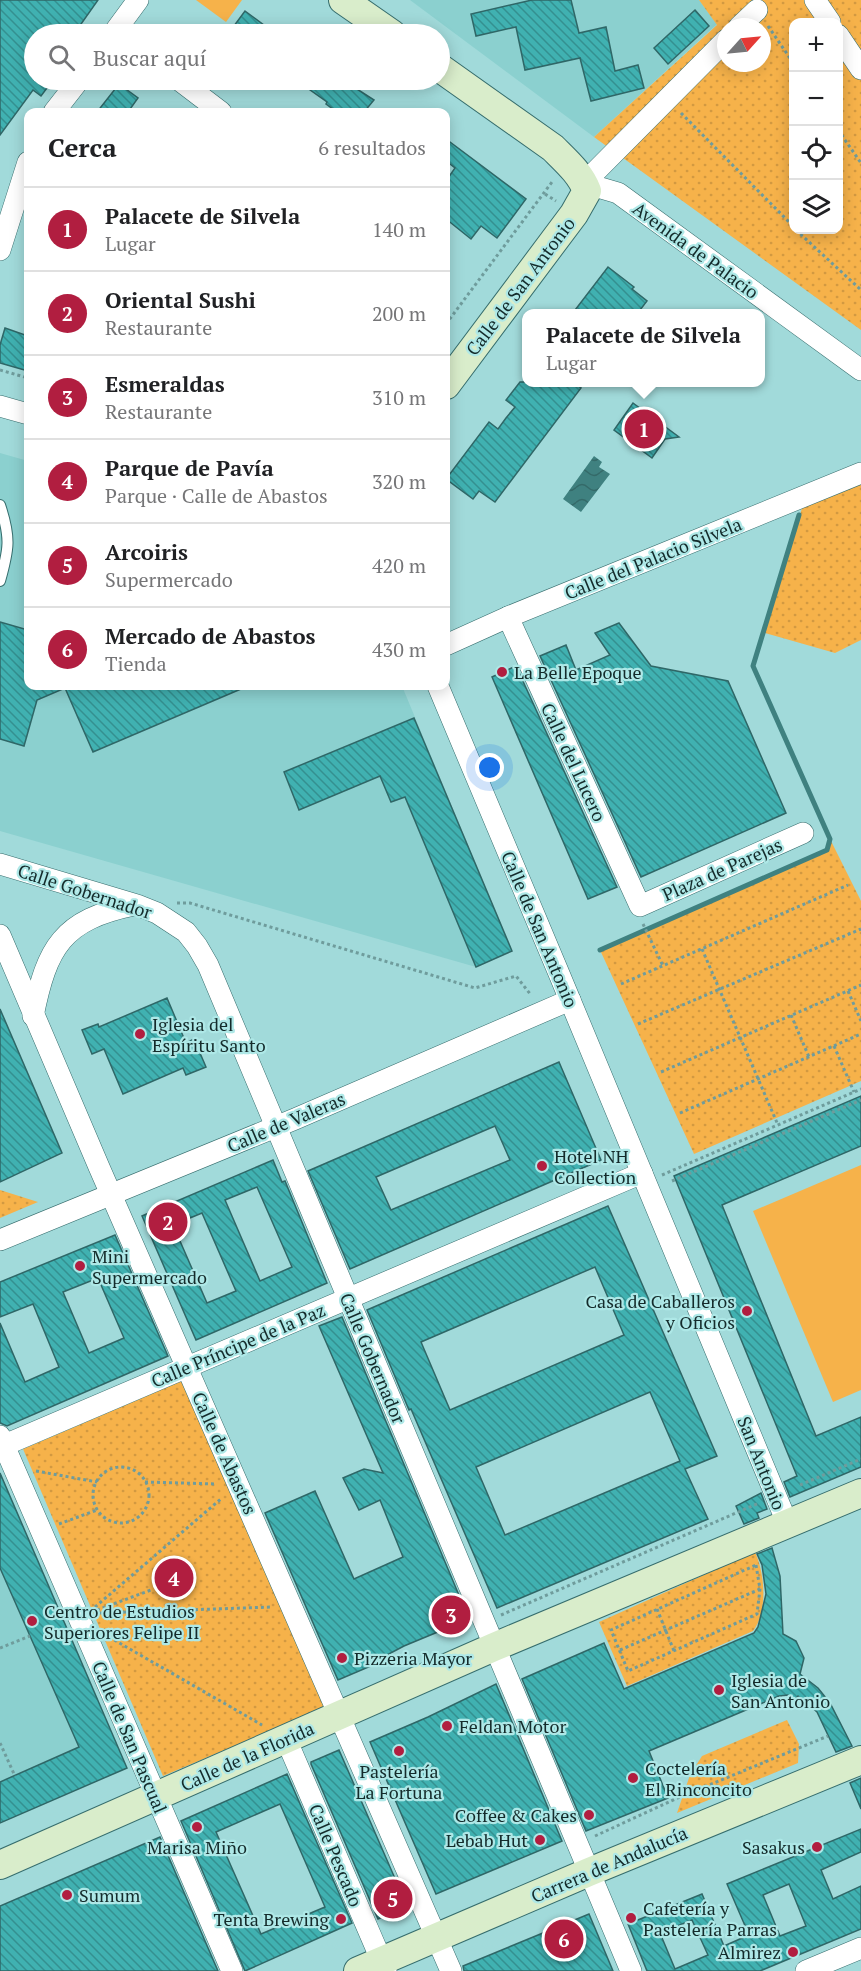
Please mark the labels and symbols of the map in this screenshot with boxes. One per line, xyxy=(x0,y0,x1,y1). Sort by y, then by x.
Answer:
north arrow xyxy=(717,18,771,72)
street label: Avenida de Palacio xyxy=(628,196,764,304)
street label: Calle de San Antonio xyxy=(460,212,580,360)
pin: 1 xyxy=(624,406,664,452)
street label: Calle del Palacio Silvela xyxy=(561,511,745,605)
place label: La Belle Epoque xyxy=(514,660,642,684)
marker: La Belle Epoque xyxy=(495,665,509,679)
street label: Calle del Lucero xyxy=(536,699,612,825)
your location xyxy=(475,753,504,782)
street label: Plaza de Parejas xyxy=(658,832,786,906)
street label: Calle de San Antonio xyxy=(496,847,584,1011)
street label: Calle Gobernador xyxy=(15,858,155,924)
place label: Iglesia del Espíritu Santo xyxy=(152,1012,266,1057)
marker: Iglesia del Espíritu Santo xyxy=(133,1027,147,1041)
street label: Calle de Valeras xyxy=(223,1086,349,1158)
place label: Hotel NH Collection xyxy=(554,1144,636,1189)
marker: Hotel NH Collection xyxy=(535,1159,549,1173)
pin: 2 xyxy=(148,1200,188,1244)
place label: Mini Supermercado xyxy=(92,1244,207,1289)
marker: Mini Supermercado xyxy=(73,1259,87,1273)
street label: Calle Gobernador xyxy=(335,1289,411,1427)
place label: Casa de Caballeros y Oficios xyxy=(586,1289,735,1334)
street label: Calle Príncipe de la Paz xyxy=(147,1297,329,1393)
marker: Casa de Caballeros y Oficios xyxy=(740,1304,754,1318)
street label: Calle de Abastos xyxy=(187,1388,263,1518)
street label: San Antonio xyxy=(732,1413,792,1513)
pin: 4 xyxy=(154,1556,194,1600)
pin: 3 xyxy=(432,1592,470,1638)
place label: Centro de Estudios Superiores Felipe II xyxy=(44,1599,200,1644)
marker: Centro de Estudios Superiores Felipe II xyxy=(25,1614,39,1628)
place label: Pizzeria Mayor xyxy=(354,1646,472,1670)
marker: Pizzeria Mayor xyxy=(335,1651,349,1665)
street label: Calle de San Pascual xyxy=(87,1657,173,1817)
place label: Iglesia de San Antonio xyxy=(731,1668,830,1713)
marker: Iglesia de San Antonio xyxy=(712,1683,726,1697)
place label: Feldan Motor xyxy=(459,1714,566,1738)
street label: Calle de la Florida xyxy=(176,1716,318,1796)
marker: Feldan Motor xyxy=(440,1719,454,1733)
marker: Pastelería La Fortuna xyxy=(392,1744,406,1758)
place label: Coctelería El Rinconcito xyxy=(645,1756,752,1801)
place label: Pastelería La Fortuna xyxy=(356,1759,442,1804)
marker: Coctelería El Rinconcito xyxy=(626,1771,640,1785)
street label: Calle Pescado xyxy=(304,1800,368,1910)
place label: Coffee & Cakes xyxy=(455,1803,577,1827)
marker: Coffee & Cakes xyxy=(582,1808,596,1822)
marker: Marisa Miño xyxy=(190,1820,204,1834)
street label: Carrera de Andalucía xyxy=(527,1820,691,1908)
place label: Lebab Hut xyxy=(446,1828,528,1852)
marker: Lebab Hut xyxy=(533,1833,547,1847)
place label: Marisa Miño xyxy=(147,1835,247,1859)
place label: Sasakus xyxy=(742,1835,805,1859)
marker: Sasakus xyxy=(810,1840,824,1854)
pin: 5 xyxy=(374,1876,412,1922)
place label: Sumum xyxy=(79,1883,141,1907)
marker: Sumum xyxy=(60,1888,74,1902)
place label: Cafetería y Pastelería Parras xyxy=(643,1896,777,1941)
place label: Tenta Brewing xyxy=(213,1907,330,1931)
marker: Cafetería y Pastelería Parras xyxy=(624,1911,638,1925)
marker: Tenta Brewing xyxy=(334,1912,348,1926)
pin: 6 xyxy=(544,1916,584,1962)
place label: Almirez xyxy=(718,1940,781,1964)
marker: Almirez xyxy=(786,1945,800,1959)

